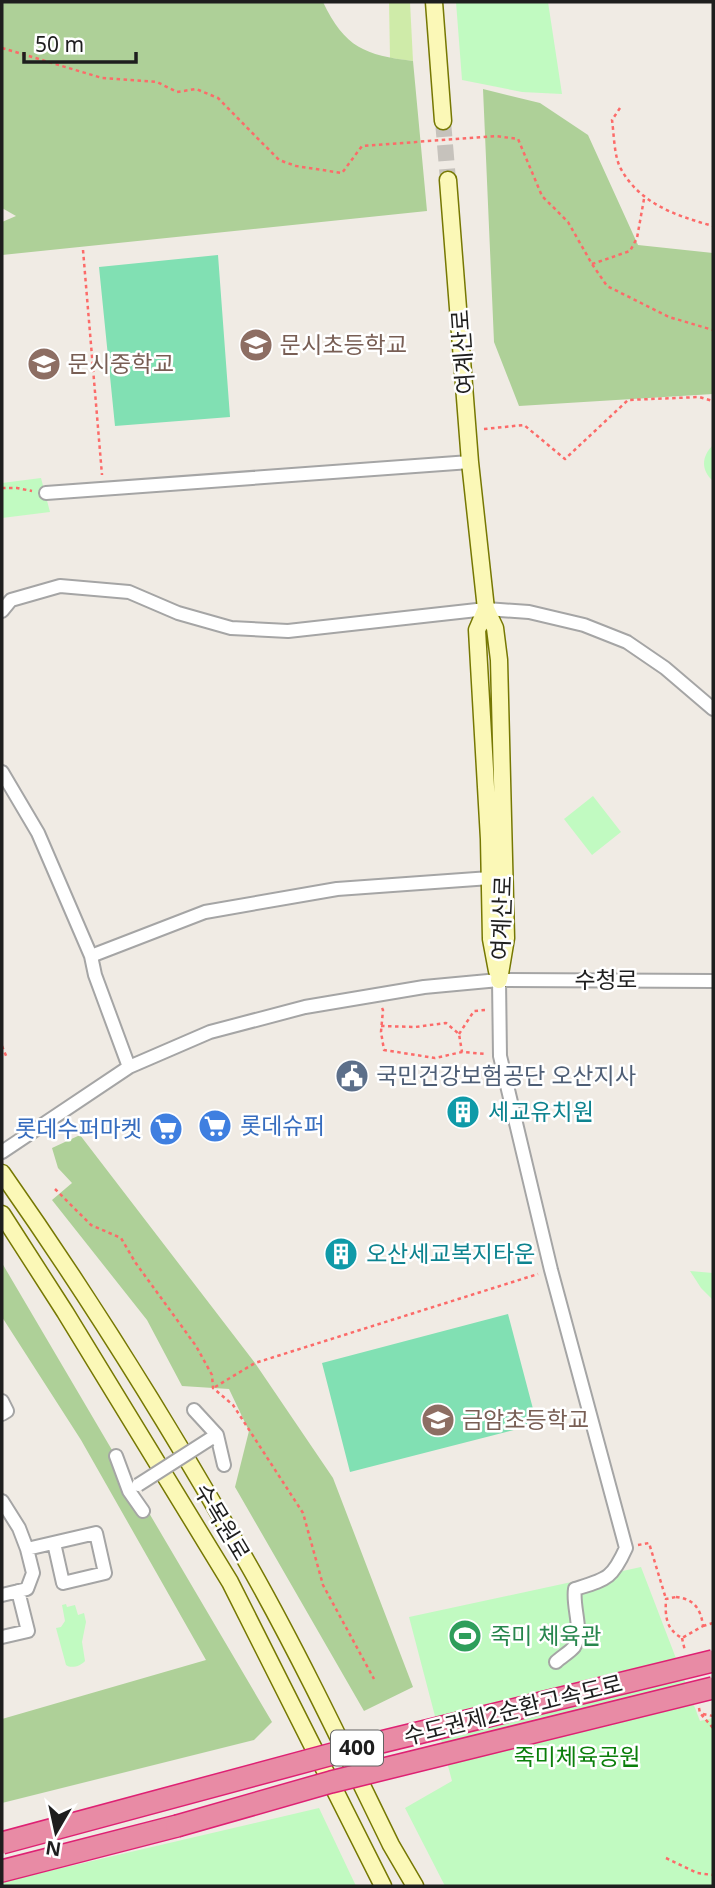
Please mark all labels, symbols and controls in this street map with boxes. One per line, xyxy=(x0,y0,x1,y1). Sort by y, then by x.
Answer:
scale bar xyxy=(24,21,136,65)
text: 50 m xyxy=(35,30,84,58)
street label: 여계산로 xyxy=(443,309,481,395)
school or university icon: 문시초등학교 xyxy=(237,326,275,364)
place label: 문시초등학교 xyxy=(280,328,407,360)
school or university icon: 문시중학교 xyxy=(25,345,63,383)
place label: 문시중학교 xyxy=(68,347,174,379)
street label: 여계산로 xyxy=(484,875,518,961)
street label: 수청로 xyxy=(574,963,638,995)
public building icon: 국민건강보험공단 오산지사 xyxy=(333,1057,371,1095)
place label: 국민건강보험공단 오산지사 xyxy=(376,1059,636,1091)
building icon: 세교유치원 xyxy=(444,1093,482,1131)
place label: 세교유치원 xyxy=(488,1095,594,1127)
supermarket icon: 롯데슈퍼 xyxy=(196,1107,234,1145)
place label: 롯데슈퍼 xyxy=(240,1109,325,1141)
supermarket icon: 롯데수퍼마켓 xyxy=(147,1110,185,1148)
place label: 롯데수퍼마켓 xyxy=(15,1112,142,1144)
building icon: 오산세교복지타운 xyxy=(322,1235,360,1273)
place label: 오산세교복지타운 xyxy=(366,1237,535,1269)
school or university icon: 금암초등학교 xyxy=(419,1401,457,1439)
place label: 금암초등학교 xyxy=(462,1403,589,1435)
street label: 수목원로 xyxy=(187,1477,258,1566)
sports icon: 죽미 체육관 xyxy=(446,1617,484,1655)
place label: 죽미 체육관 xyxy=(490,1619,602,1651)
street label: 수도권제2순환고속도로 xyxy=(400,1666,626,1752)
road number: 400 xyxy=(331,1730,383,1766)
park label: 죽미체육공원 xyxy=(514,1740,640,1772)
north arrow xyxy=(21,1797,91,1867)
text: N xyxy=(44,1835,63,1863)

